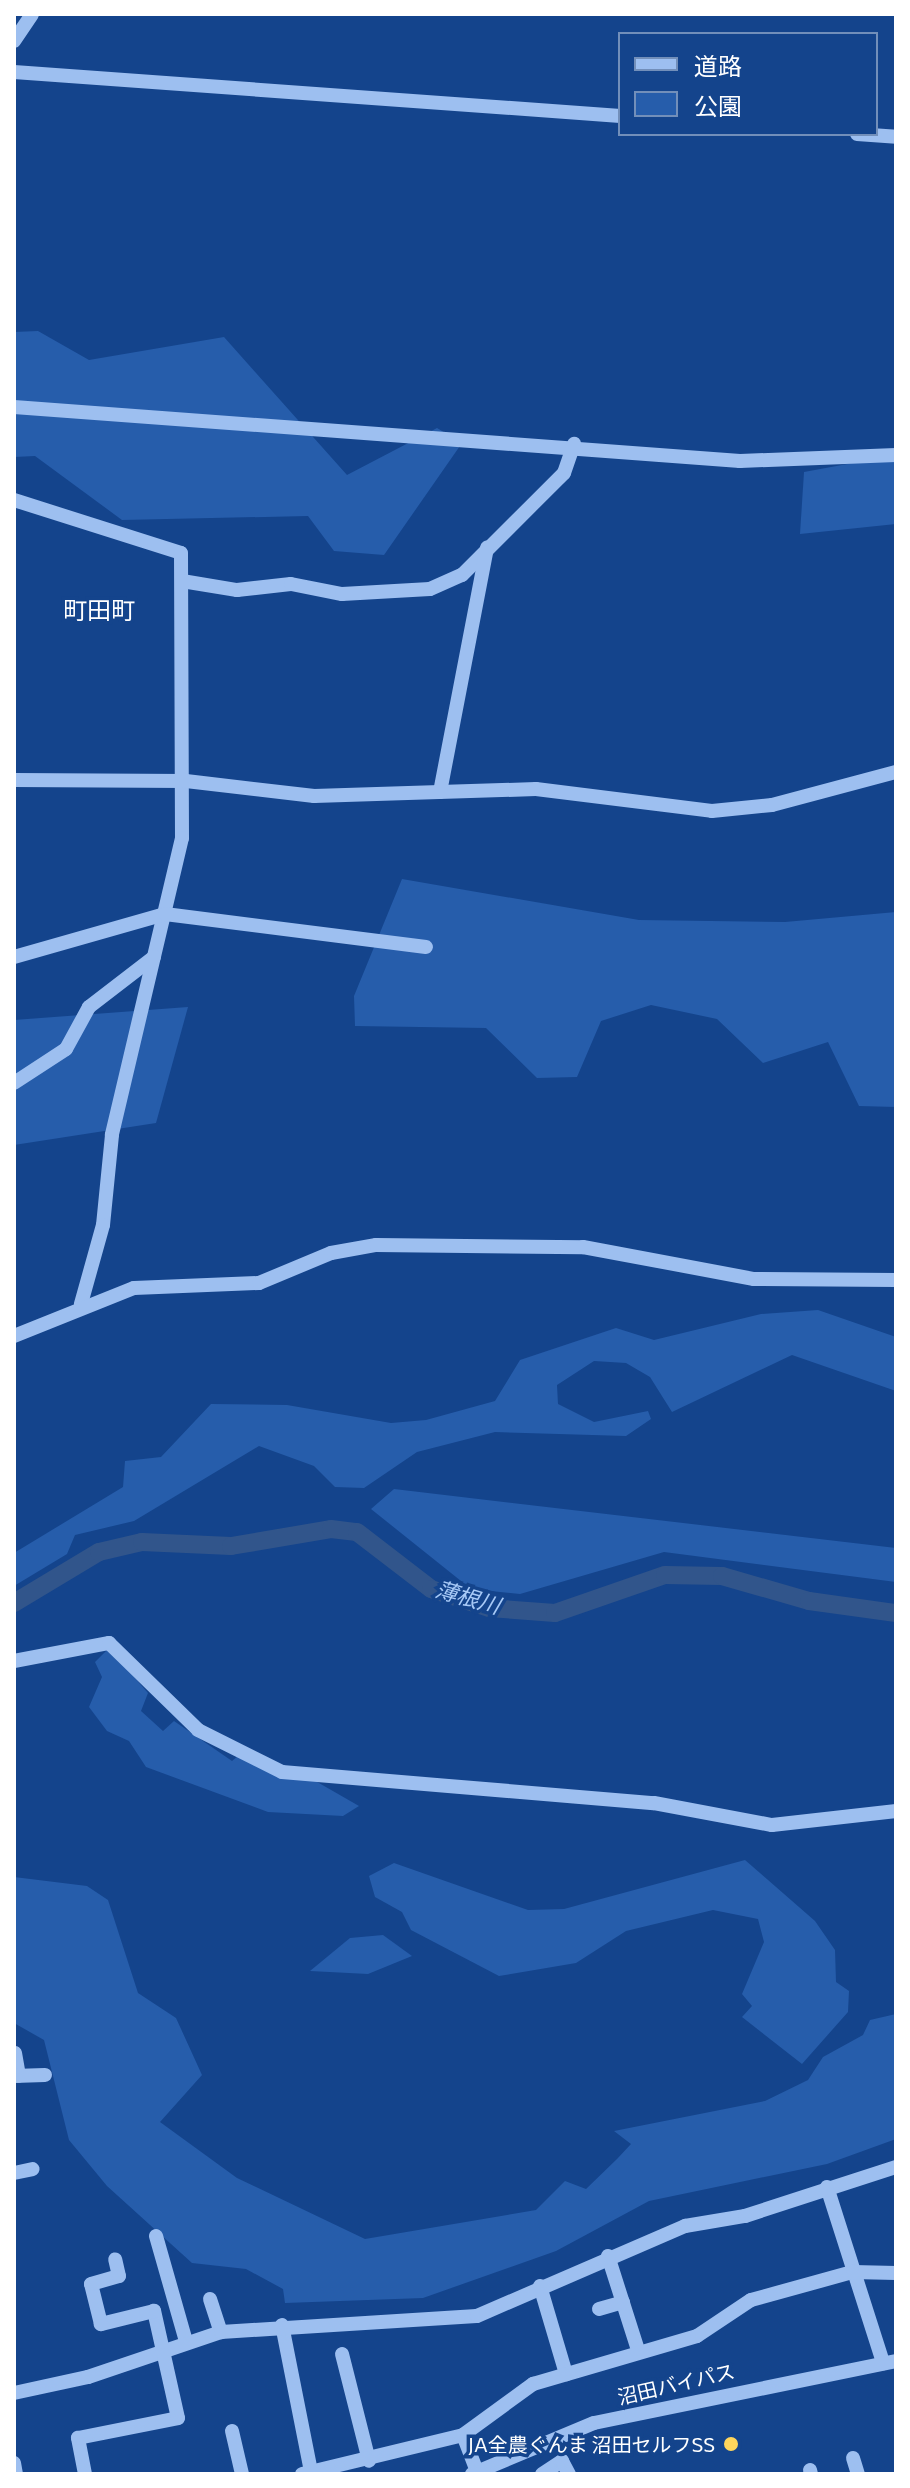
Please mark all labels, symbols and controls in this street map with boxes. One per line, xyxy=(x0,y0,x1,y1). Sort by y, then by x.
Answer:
legend xyxy=(618,32,878,136)
text: 道路 xyxy=(694,51,742,80)
text: 公園 xyxy=(694,91,742,120)
district label: 町田町 xyxy=(63,596,135,624)
water label: 薄根川 xyxy=(433,1575,503,1619)
street label: 沼田バイパス xyxy=(615,2359,737,2409)
place label: JA全農ぐんま 沼田セルフSS xyxy=(468,2432,715,2456)
marker: JA全農ぐんま 沼田セルフSS xyxy=(722,2435,740,2453)

